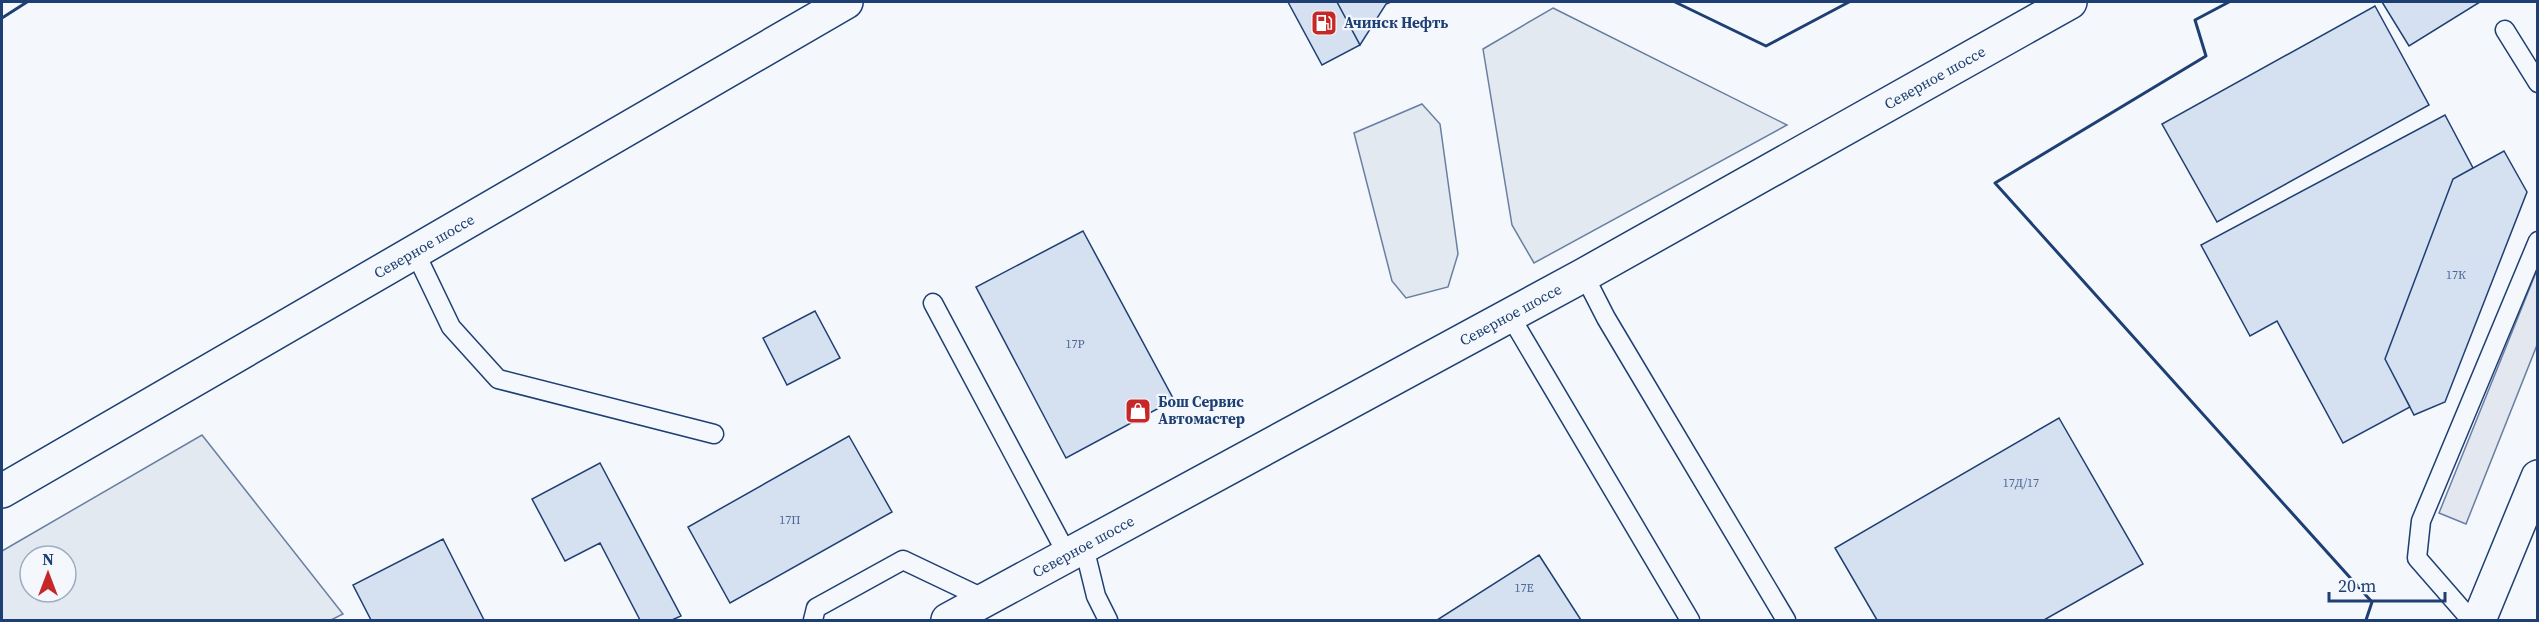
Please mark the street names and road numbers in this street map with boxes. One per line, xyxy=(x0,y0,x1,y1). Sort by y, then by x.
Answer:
street label: Северное шоссе xyxy=(1880,40,1989,114)
street label: Северное шоссе xyxy=(370,208,479,283)
street label: Северное шоссе xyxy=(1456,278,1565,351)
street label: Северное шоссе xyxy=(1028,510,1138,582)

